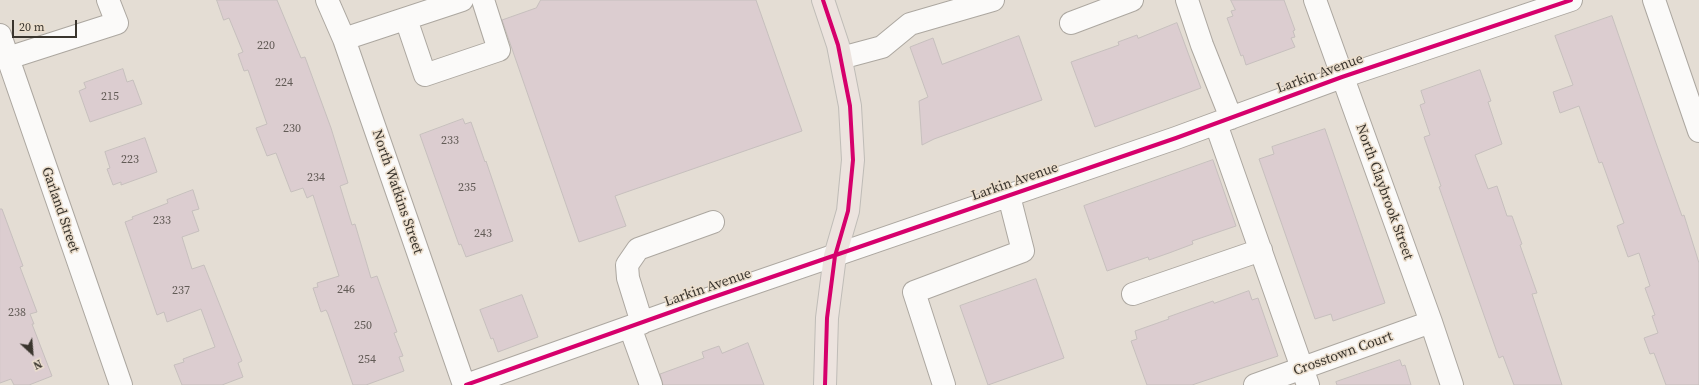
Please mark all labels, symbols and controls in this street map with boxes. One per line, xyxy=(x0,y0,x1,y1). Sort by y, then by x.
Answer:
scale bar xyxy=(14,12,79,38)
text: 20 m xyxy=(19,19,45,35)
house number: 220 xyxy=(257,39,275,53)
street label: Larkin Avenue xyxy=(1275,51,1365,97)
house number: 224 xyxy=(275,76,293,90)
house number: 215 xyxy=(101,90,119,104)
house number: 230 xyxy=(283,122,301,136)
street label: North Claybrook Street xyxy=(1352,122,1416,262)
street label: North Watkins Street xyxy=(368,128,426,256)
house number: 233 xyxy=(441,134,459,148)
house number: 223 xyxy=(121,153,139,167)
street label: Larkin Avenue xyxy=(969,159,1061,205)
street label: Garland Street xyxy=(38,165,82,255)
house number: 234 xyxy=(307,171,325,185)
house number: 235 xyxy=(458,181,476,195)
house number: 233 xyxy=(153,214,171,228)
house number: 243 xyxy=(474,227,492,241)
street label: Larkin Avenue xyxy=(662,265,754,311)
house number: 246 xyxy=(337,283,355,297)
house number: 237 xyxy=(172,284,190,298)
house number: 238 xyxy=(8,306,26,320)
house number: 250 xyxy=(354,319,372,333)
street label: Crosstown Court xyxy=(1291,328,1395,380)
north arrow xyxy=(12,333,52,373)
house number: 254 xyxy=(358,353,376,367)
text: N xyxy=(31,356,44,373)

